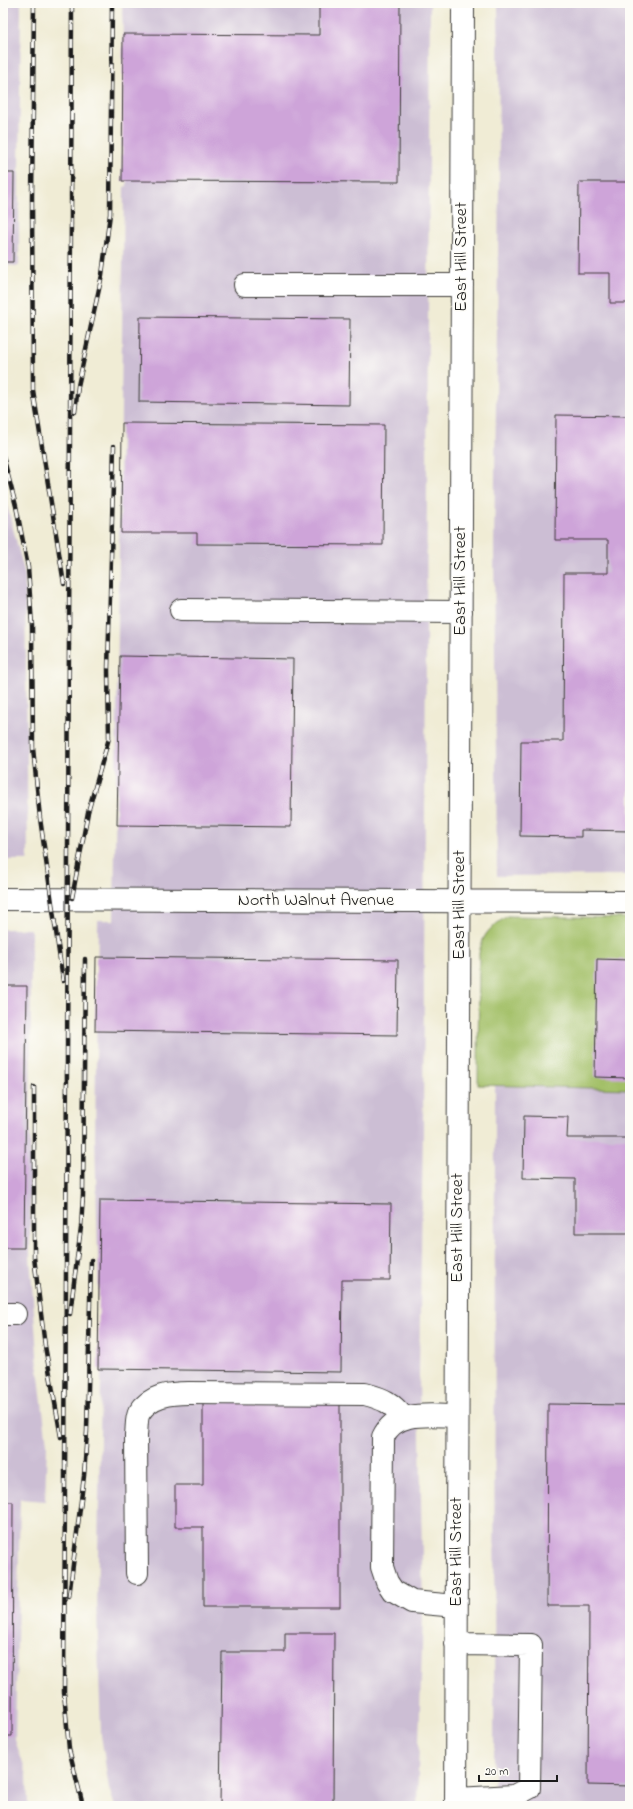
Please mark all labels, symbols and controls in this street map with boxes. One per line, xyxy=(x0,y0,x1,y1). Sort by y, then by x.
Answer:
street label: East Hill Street xyxy=(449,202,475,312)
street label: East Hill Street xyxy=(448,526,474,636)
street label: East Hill Street xyxy=(447,850,473,960)
street label: North Walnut Avenue xyxy=(238,888,395,914)
street label: East Hill Street xyxy=(445,1173,471,1283)
street label: East Hill Street xyxy=(444,1497,470,1607)
scale bar xyxy=(479,1757,557,1783)
text: 20 m xyxy=(485,1763,508,1781)

